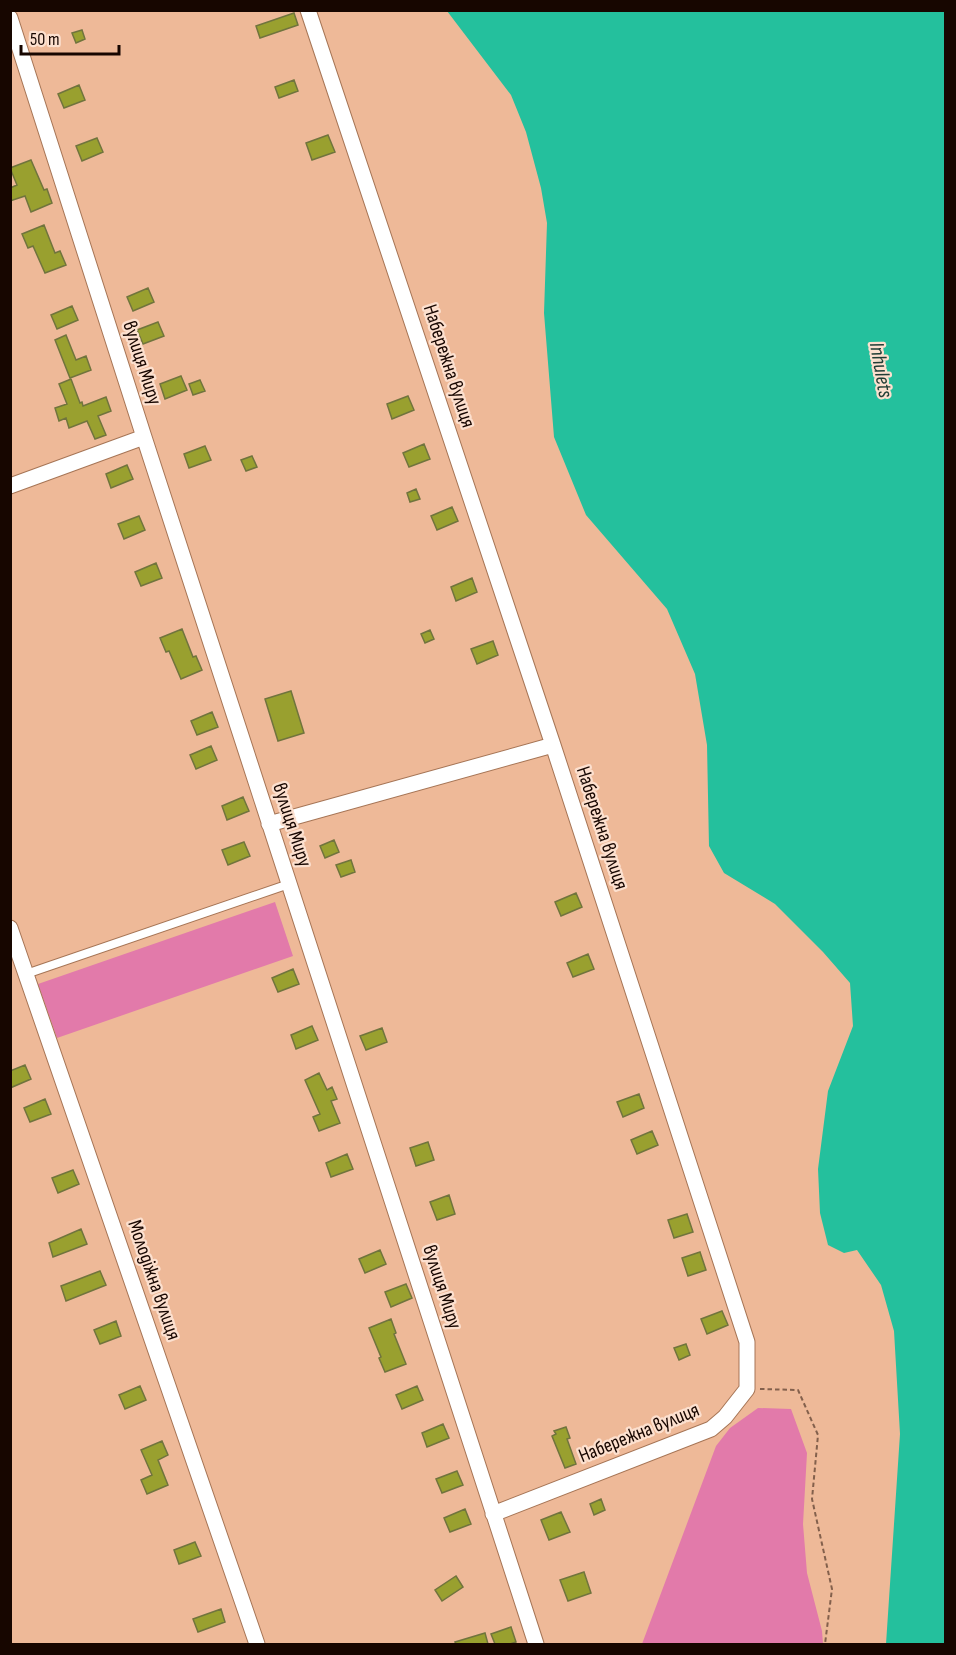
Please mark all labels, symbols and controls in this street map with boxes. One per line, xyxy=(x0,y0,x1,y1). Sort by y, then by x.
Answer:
scale bar xyxy=(21,18,118,56)
text: 50 m xyxy=(30,29,60,50)
street label: Набережна вулиця xyxy=(418,301,480,431)
street label: вулиця Миру xyxy=(117,318,167,408)
water label: Inhulets xyxy=(864,340,898,400)
street label: Набережна вулиця xyxy=(571,763,633,893)
street label: вулиця Миру xyxy=(267,780,317,870)
street label: Молодіжна вулиця xyxy=(122,1217,186,1343)
street label: вулиця Миру xyxy=(417,1242,467,1332)
street label: Набережна вулиця xyxy=(575,1398,703,1468)

